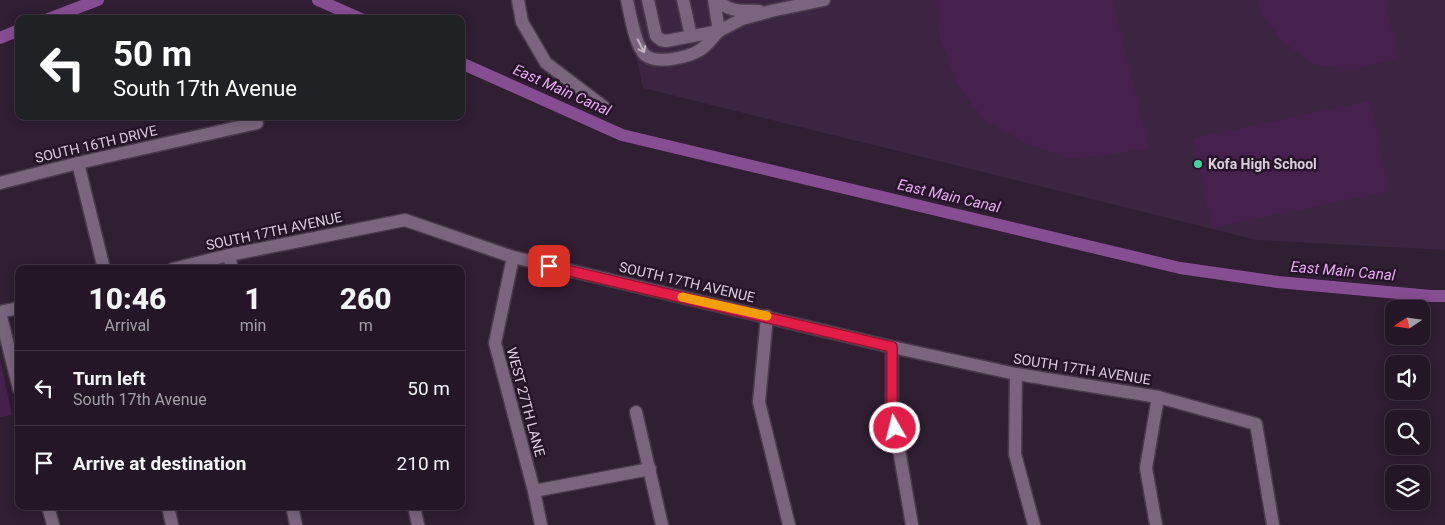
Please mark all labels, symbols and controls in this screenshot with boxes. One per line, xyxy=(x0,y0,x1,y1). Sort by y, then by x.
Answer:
text: 50 m xyxy=(113,34,192,75)
icon: left xyxy=(30,35,95,100)
one-way arrow xyxy=(636,39,646,54)
water label: East Main Canal xyxy=(510,60,614,120)
text: South 17th Avenue xyxy=(113,76,297,101)
street label: SOUTH 16TH DRIVE xyxy=(33,122,159,166)
place label: Kofa High School xyxy=(1208,156,1317,172)
marker: Kofa High School xyxy=(1192,158,1204,170)
water label: East Main Canal xyxy=(896,175,1003,217)
street label: SOUTH 17TH AVENUE xyxy=(204,209,344,253)
pin xyxy=(528,245,570,287)
icon: arrive xyxy=(535,252,563,280)
water label: East Main Canal xyxy=(1290,257,1396,285)
street label: SOUTH 17TH AVENUE xyxy=(618,259,756,305)
text: 10:46 xyxy=(88,281,166,316)
text: 1 xyxy=(244,281,262,316)
text: 260 xyxy=(340,281,392,316)
north arrow xyxy=(1385,300,1430,345)
map controls xyxy=(1385,300,1430,510)
text: Arrival xyxy=(105,316,150,335)
text: min xyxy=(240,316,266,335)
text: m xyxy=(359,316,373,335)
street label: WEST 27TH LANE xyxy=(504,346,548,458)
street label: SOUTH 17TH AVENUE xyxy=(1012,350,1152,388)
button: sound xyxy=(1385,355,1430,400)
text: Turn left xyxy=(73,367,146,390)
icon: left xyxy=(30,374,58,402)
text: 50 m xyxy=(407,377,450,400)
text: South 17th Avenue xyxy=(73,390,207,409)
position arrow xyxy=(868,401,920,453)
button: search xyxy=(1385,410,1430,455)
icon: arrive xyxy=(30,449,58,477)
text: Arrive at destination xyxy=(73,452,246,475)
text: 210 m xyxy=(397,452,450,475)
button: layers xyxy=(1385,465,1430,510)

